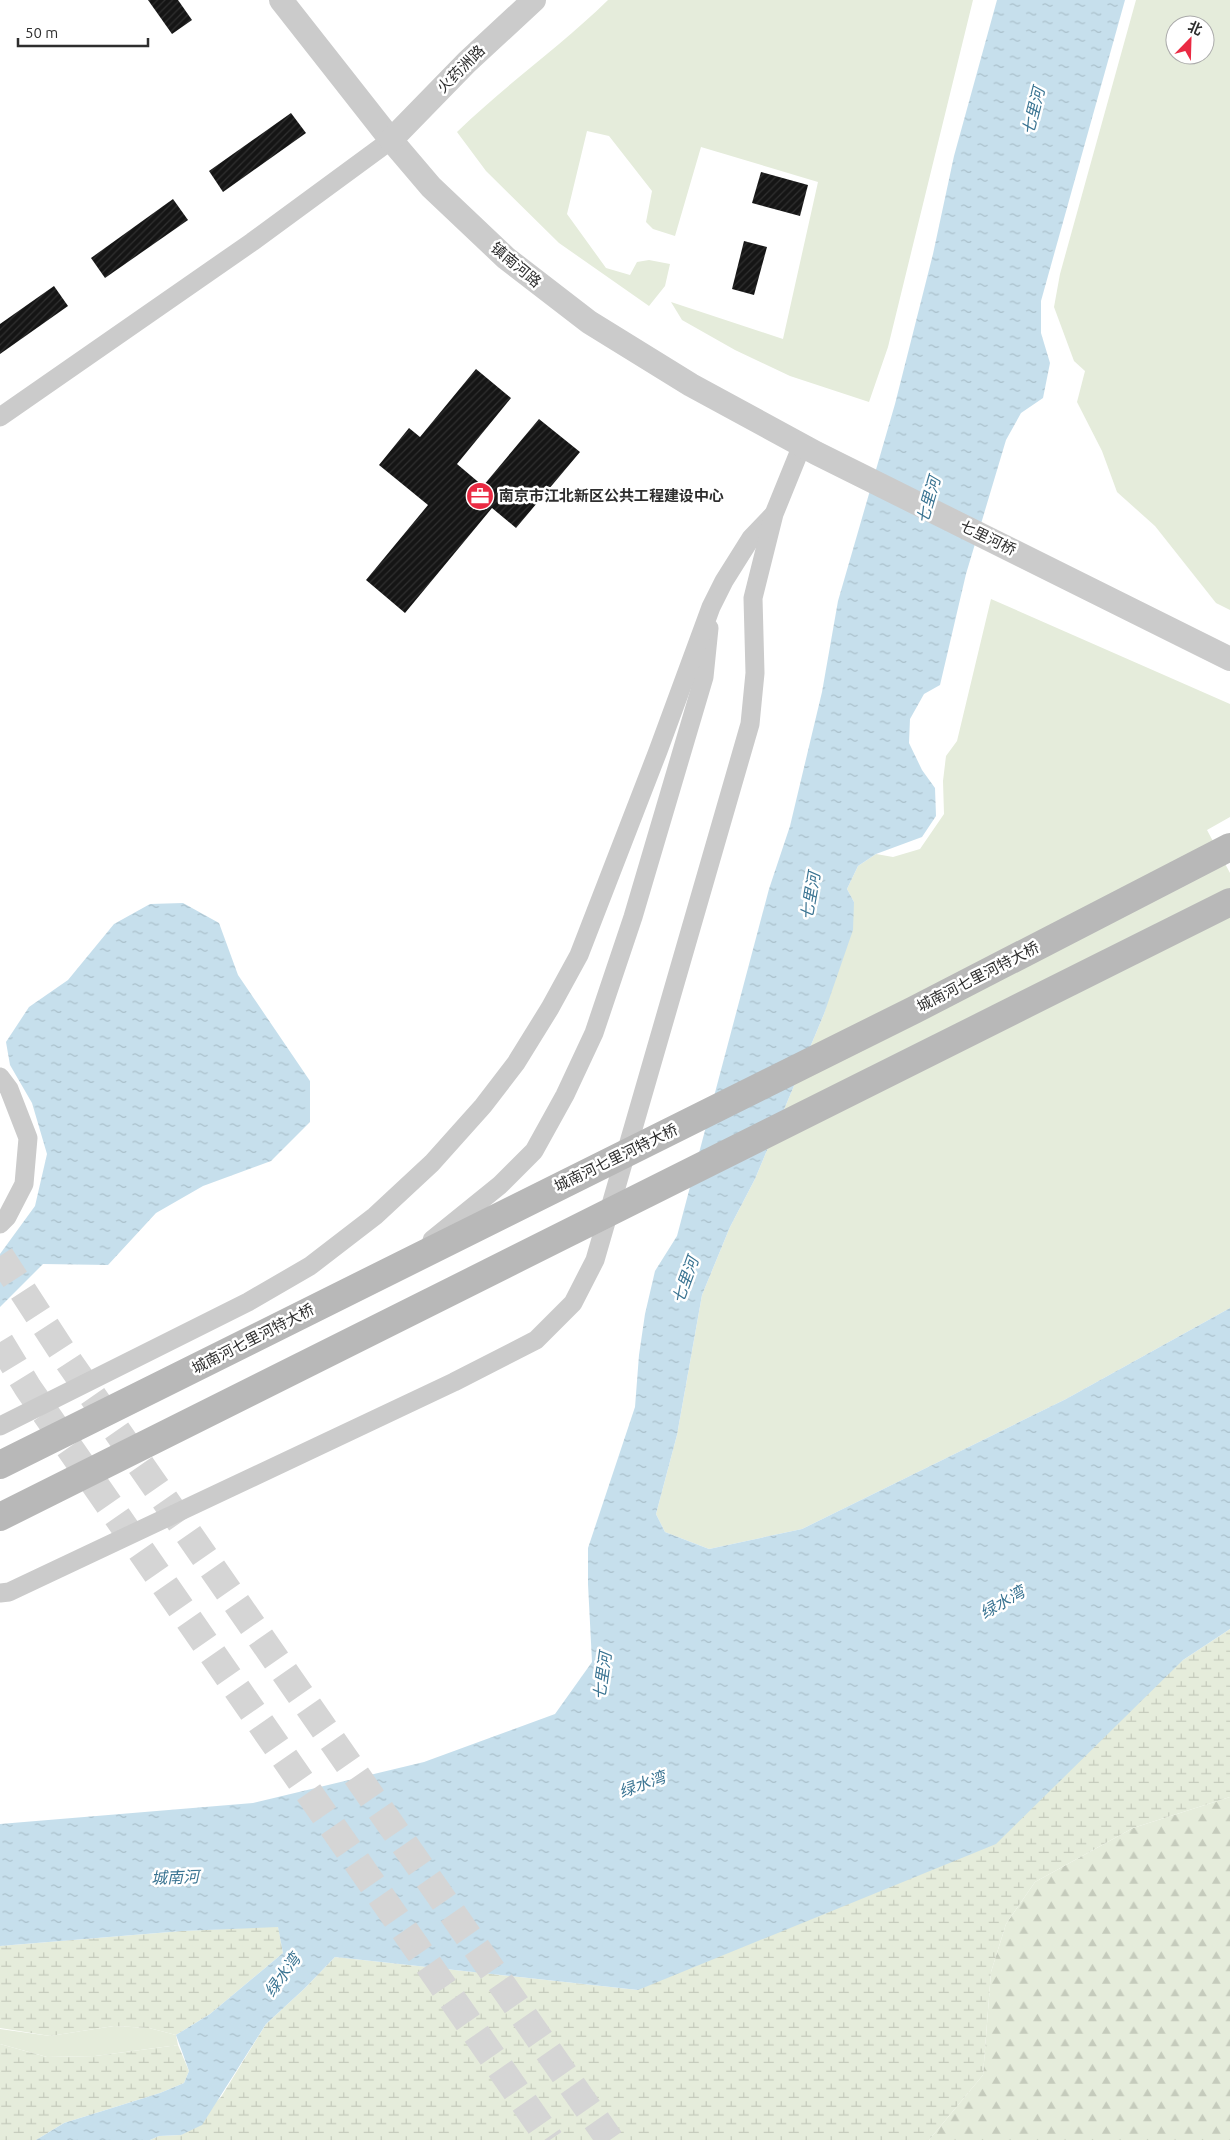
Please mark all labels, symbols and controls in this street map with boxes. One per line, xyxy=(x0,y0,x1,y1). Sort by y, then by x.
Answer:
scale bar xyxy=(18,15,148,47)
north arrow xyxy=(1165,15,1215,65)
text: 北 xyxy=(1186,18,1205,38)
text: 50 m xyxy=(25,24,58,41)
street label: 火药洲路 xyxy=(433,41,488,96)
water label: 七里河 xyxy=(1018,83,1048,136)
street label: 镇南河路 xyxy=(488,239,545,290)
water label: 七里河 xyxy=(913,472,944,526)
office icon: 南京市江北新区公共工程建设中心 xyxy=(465,481,495,511)
place label: 南京市江北新区公共工程建设中心 xyxy=(499,487,724,504)
street label: 七里河桥 xyxy=(958,517,1019,558)
water label: 七里河 xyxy=(797,868,824,921)
street label: 城南河七里河特大桥 xyxy=(914,938,1042,1015)
street label: 城南河七里河特大桥 xyxy=(551,1120,680,1195)
water label: 七里河 xyxy=(668,1252,703,1306)
street label: 城南河七里河特大桥 xyxy=(189,1300,317,1377)
water label: 绿水湾 xyxy=(977,1581,1030,1622)
water label: 七里河 xyxy=(590,1648,615,1701)
water label: 绿水湾 xyxy=(616,1766,670,1801)
water label: 城南河 xyxy=(151,1867,202,1887)
water label: 绿水湾 xyxy=(261,1948,305,2000)

